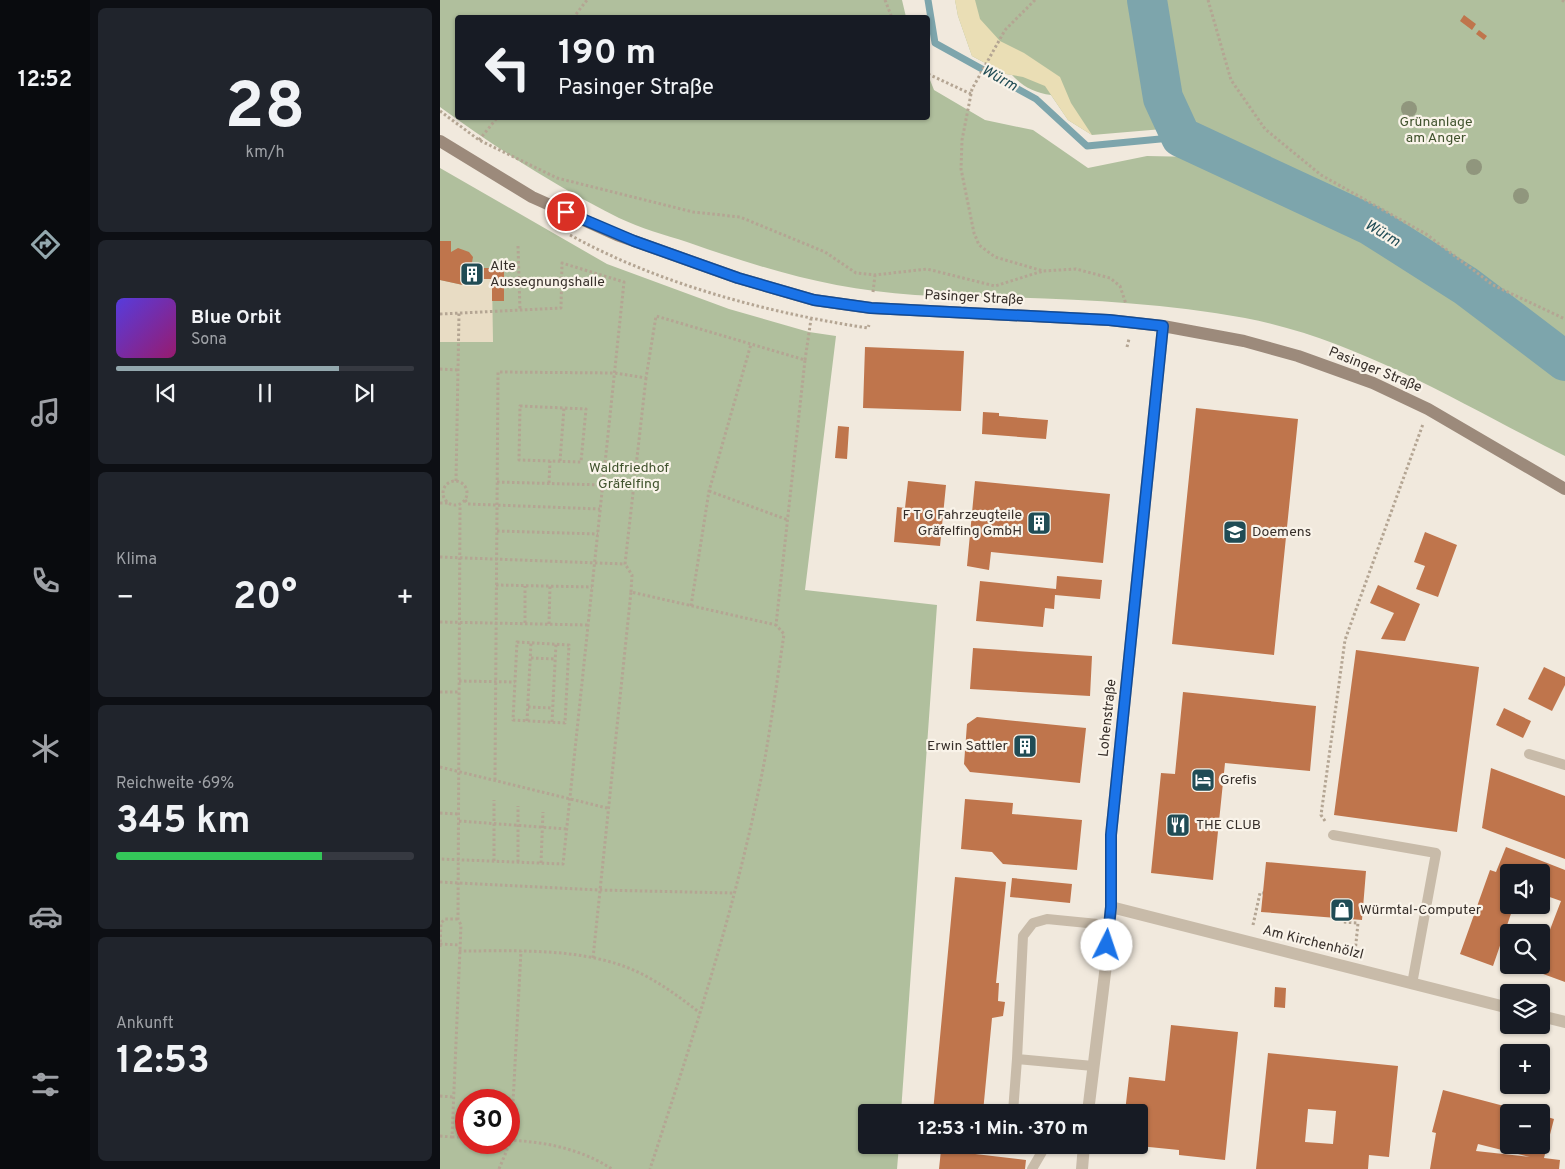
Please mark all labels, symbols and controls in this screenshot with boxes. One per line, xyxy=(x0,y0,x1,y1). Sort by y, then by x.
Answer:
text: 190 m xyxy=(558,32,656,76)
icon: left xyxy=(475,35,540,100)
water label: Würm xyxy=(978,62,1021,97)
text: 12:52 xyxy=(18,67,72,94)
text: 28 xyxy=(225,69,305,151)
text: Pasinger Straße xyxy=(558,75,714,102)
park label: Grünanlage am Anger xyxy=(1400,114,1472,147)
text: km/h xyxy=(246,143,284,163)
pin xyxy=(545,191,587,233)
icon: arrive xyxy=(552,198,580,226)
water label: Würm xyxy=(1361,216,1404,252)
icon: directions xyxy=(28,227,63,262)
place label: Alte Aussegnungshalle xyxy=(490,258,605,291)
building icon: Alte Aussegnungshalle xyxy=(459,261,485,287)
street label: Pasinger Straße xyxy=(924,287,1024,309)
text: Blue Orbit xyxy=(191,306,281,330)
text: Sona xyxy=(191,330,227,350)
street label: Pasinger Straße xyxy=(1326,344,1424,396)
icon: previous xyxy=(152,379,180,407)
icon: pause xyxy=(251,379,279,407)
icon: next xyxy=(350,379,378,407)
icon: music xyxy=(28,395,63,430)
park label: Waldfriedhof Gräfelfing xyxy=(589,460,669,493)
place label: F T G Fahrzeugteile Gräfelfing GmbH xyxy=(903,507,1022,540)
building icon: F T G Fahrzeugteile Gräfelfing GmbH xyxy=(1026,510,1052,536)
school or university icon: Doemens xyxy=(1222,519,1248,545)
place label: Doemens xyxy=(1252,524,1311,541)
text: Klima xyxy=(116,550,157,570)
icon: phone xyxy=(28,563,63,598)
text: 20° xyxy=(233,574,297,623)
text: − xyxy=(116,581,134,617)
text: + xyxy=(396,581,414,617)
street label: Lohenstraße xyxy=(1095,678,1121,758)
icon: climate xyxy=(28,731,63,766)
building icon: Erwin Sattler xyxy=(1012,733,1038,759)
place label: Erwin Sattler xyxy=(927,738,1009,755)
hotel icon: Grefis xyxy=(1190,767,1216,793)
place label: Grefis xyxy=(1220,772,1257,789)
text: Reichweite · 69% xyxy=(116,774,234,794)
text: 345 km xyxy=(116,798,251,847)
restaurant icon: THE CLUB xyxy=(1165,812,1191,838)
place label: THE CLUB xyxy=(1196,817,1261,834)
map controls xyxy=(1500,864,1550,1154)
button: sound xyxy=(1500,864,1550,914)
shop icon: Würmtal-Computer xyxy=(1329,897,1355,923)
icon: car xyxy=(28,899,63,934)
place label: Würmtal-Computer xyxy=(1360,902,1482,919)
position arrow xyxy=(1080,918,1132,970)
street label: Am Kirchenhölzl xyxy=(1261,922,1365,964)
button: search xyxy=(1500,924,1550,974)
button: layers xyxy=(1500,984,1550,1034)
text: Ankunft xyxy=(116,1014,174,1034)
text: 12:53 xyxy=(116,1038,210,1087)
button: + xyxy=(1500,1044,1550,1094)
icon: filters xyxy=(28,1067,63,1102)
speed limit sign: 30 xyxy=(455,1089,520,1154)
button: − xyxy=(1500,1104,1550,1154)
text: 12:53 · 1 Min. · 370 m xyxy=(918,1117,1088,1141)

